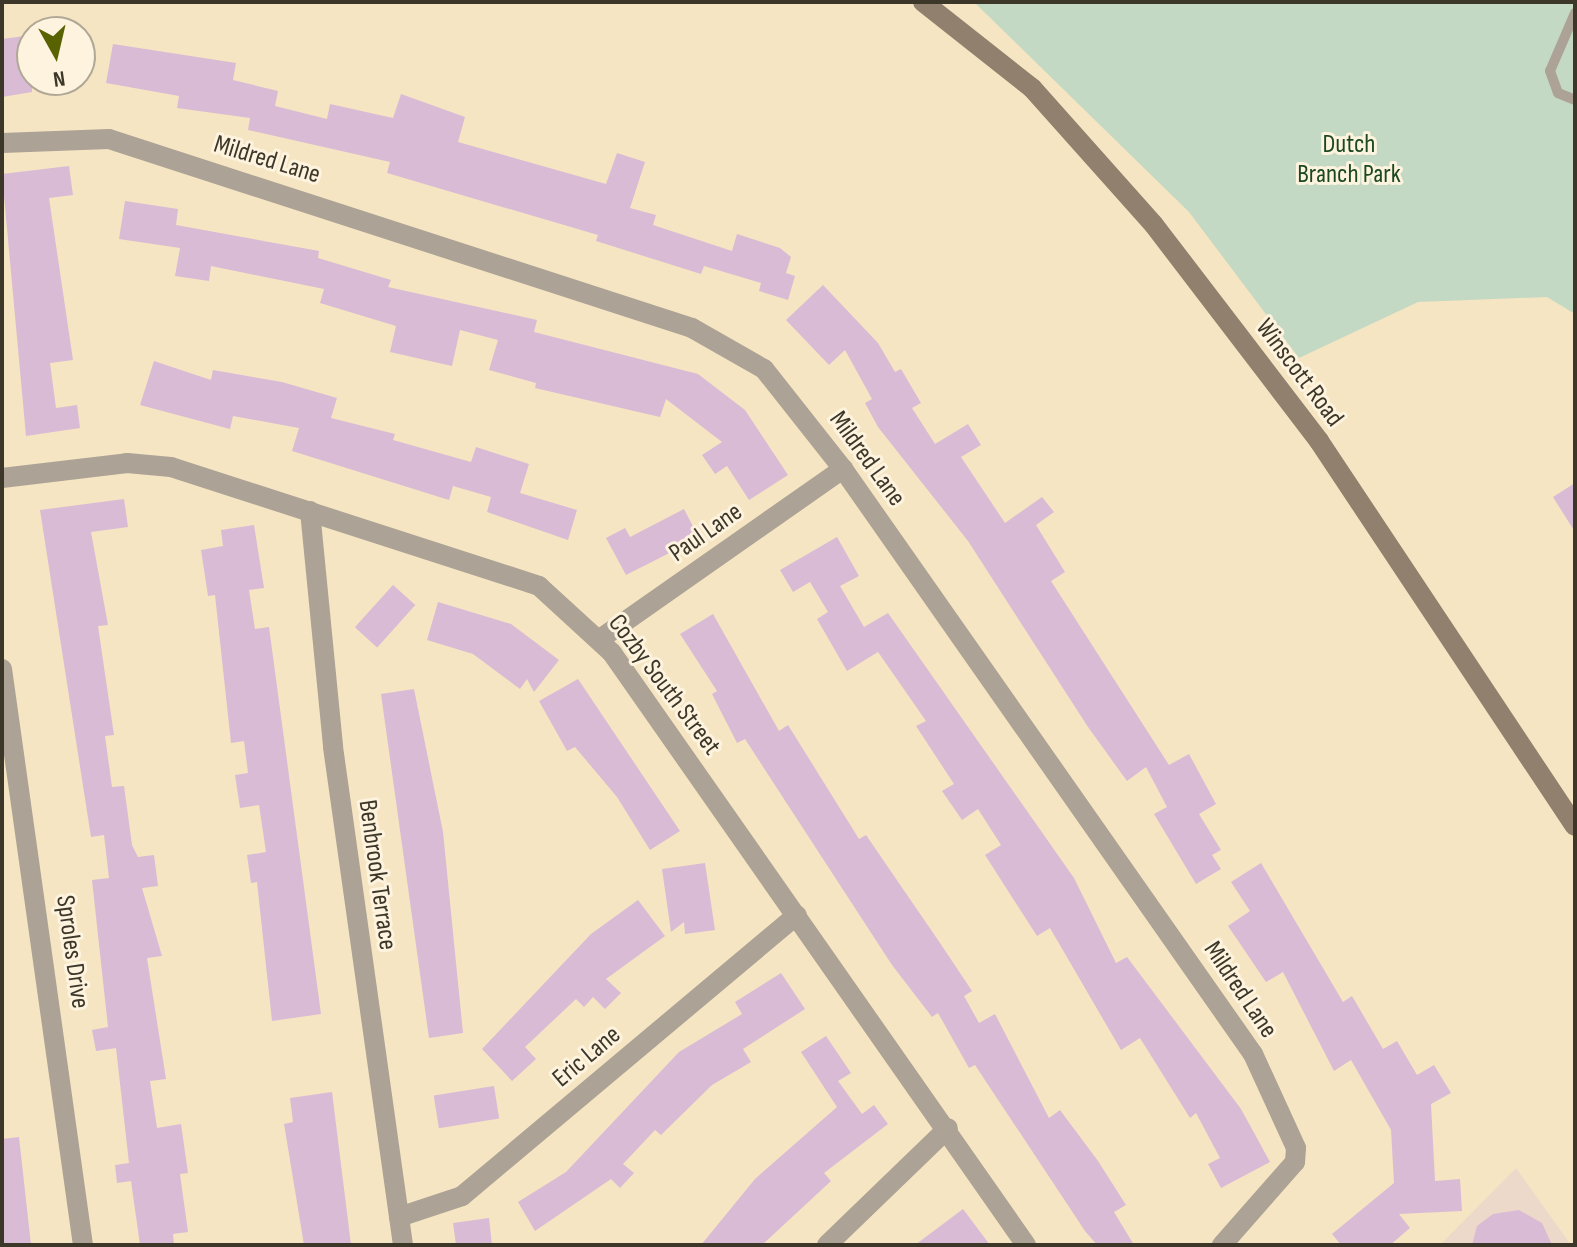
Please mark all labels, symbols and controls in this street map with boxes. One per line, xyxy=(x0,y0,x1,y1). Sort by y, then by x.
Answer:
north arrow xyxy=(16,16,96,96)
text: N xyxy=(51,64,67,92)
street label: Mildred Lane xyxy=(210,129,324,191)
park label: Dutch Branch Park xyxy=(1297,129,1401,190)
street label: Winscott Road xyxy=(1248,313,1350,433)
street label: Mildred Lane xyxy=(822,405,912,513)
street label: Paul Lane xyxy=(664,497,748,569)
street label: Cozby South Street xyxy=(601,609,727,761)
street label: Benbrook Terrace xyxy=(351,798,403,952)
street label: Sproles Drive xyxy=(49,893,95,1011)
street label: Mildred Lane xyxy=(1196,936,1284,1044)
street label: Eric Lane xyxy=(547,1020,627,1094)

